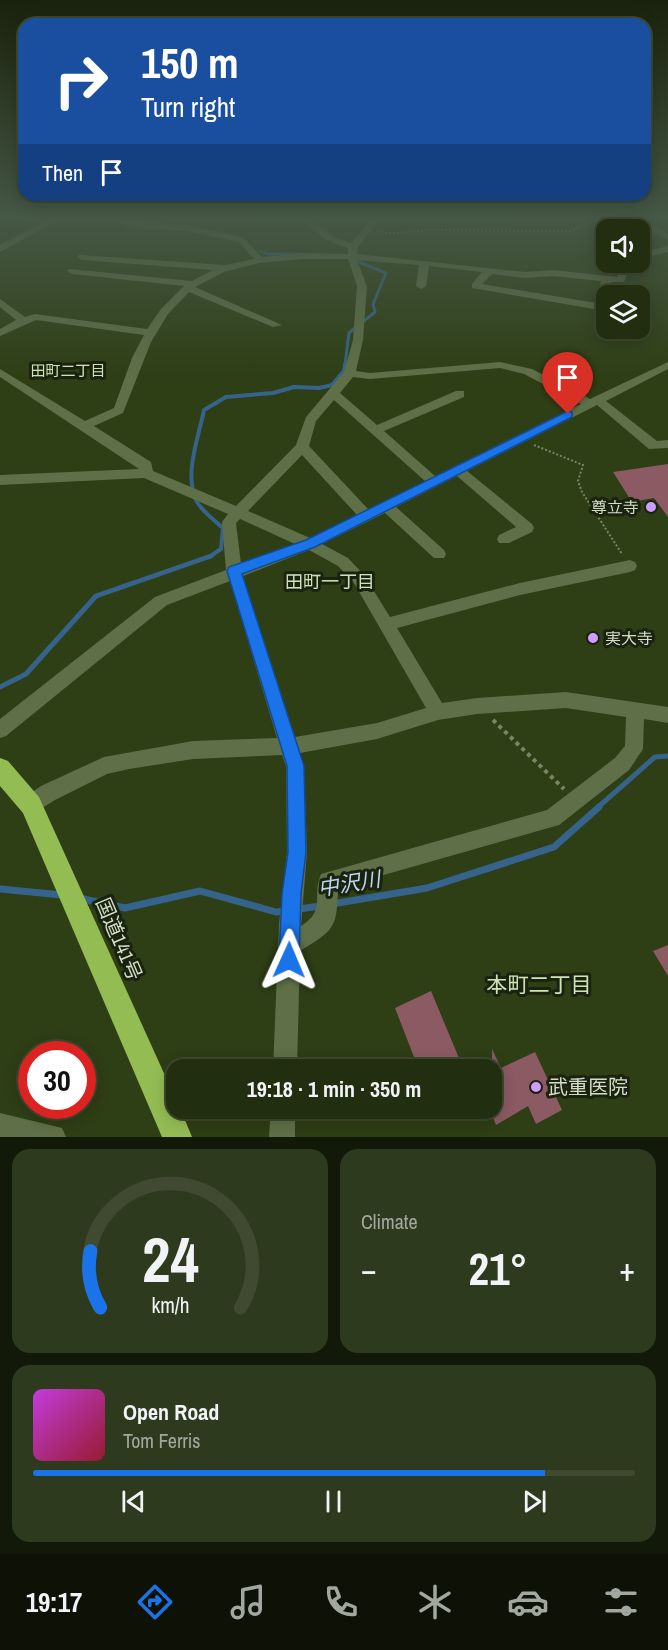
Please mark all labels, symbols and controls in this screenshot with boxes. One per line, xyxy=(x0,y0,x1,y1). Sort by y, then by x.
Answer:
text: 150 m xyxy=(141,35,239,91)
icon: right xyxy=(42,42,120,120)
text: Turn right xyxy=(141,89,235,125)
icon: arrive xyxy=(95,156,128,189)
text: Then xyxy=(42,158,83,188)
map controls xyxy=(596,219,650,339)
button: sound xyxy=(596,219,650,273)
button: layers xyxy=(596,285,650,339)
pin xyxy=(542,352,593,414)
district label: 田町二丁目 xyxy=(30,360,106,381)
icon: arrive xyxy=(551,361,584,394)
place label: 尊立寺 xyxy=(591,496,639,518)
marker: 尊立寺 xyxy=(644,500,658,514)
district label: 田町一丁目 xyxy=(285,569,375,594)
place label: 実大寺 xyxy=(605,627,653,649)
marker: 実大寺 xyxy=(586,631,600,645)
water label: 中沢川 xyxy=(316,864,384,903)
street label: 国道141号 xyxy=(90,893,149,984)
position arrow xyxy=(257,928,321,992)
district label: 本町二丁目 xyxy=(487,970,592,999)
speed limit sign: 30 xyxy=(18,1041,96,1119)
place label: 武重医院 xyxy=(548,1073,628,1100)
text: 19:18 · 1 min · 350 m xyxy=(247,1074,421,1104)
marker: 武重医院 xyxy=(529,1080,543,1094)
text: Climate xyxy=(361,1208,418,1235)
text: 24 xyxy=(142,1217,198,1301)
text: 21° xyxy=(468,1238,528,1299)
text: − xyxy=(361,1247,377,1291)
text: + xyxy=(619,1247,635,1291)
text: km/h xyxy=(151,1291,189,1320)
text: Open Road xyxy=(123,1397,219,1427)
text: Tom Ferris xyxy=(123,1427,201,1454)
icon: previous xyxy=(117,1485,150,1518)
icon: pause xyxy=(317,1485,350,1518)
icon: next xyxy=(518,1485,551,1518)
icon: directions xyxy=(134,1581,176,1623)
icon: music xyxy=(227,1581,269,1623)
icon: phone xyxy=(320,1581,362,1623)
icon: climate xyxy=(414,1581,456,1623)
icon: car xyxy=(507,1581,549,1623)
icon: filters xyxy=(600,1581,642,1623)
text: 19:17 xyxy=(26,1584,82,1620)

